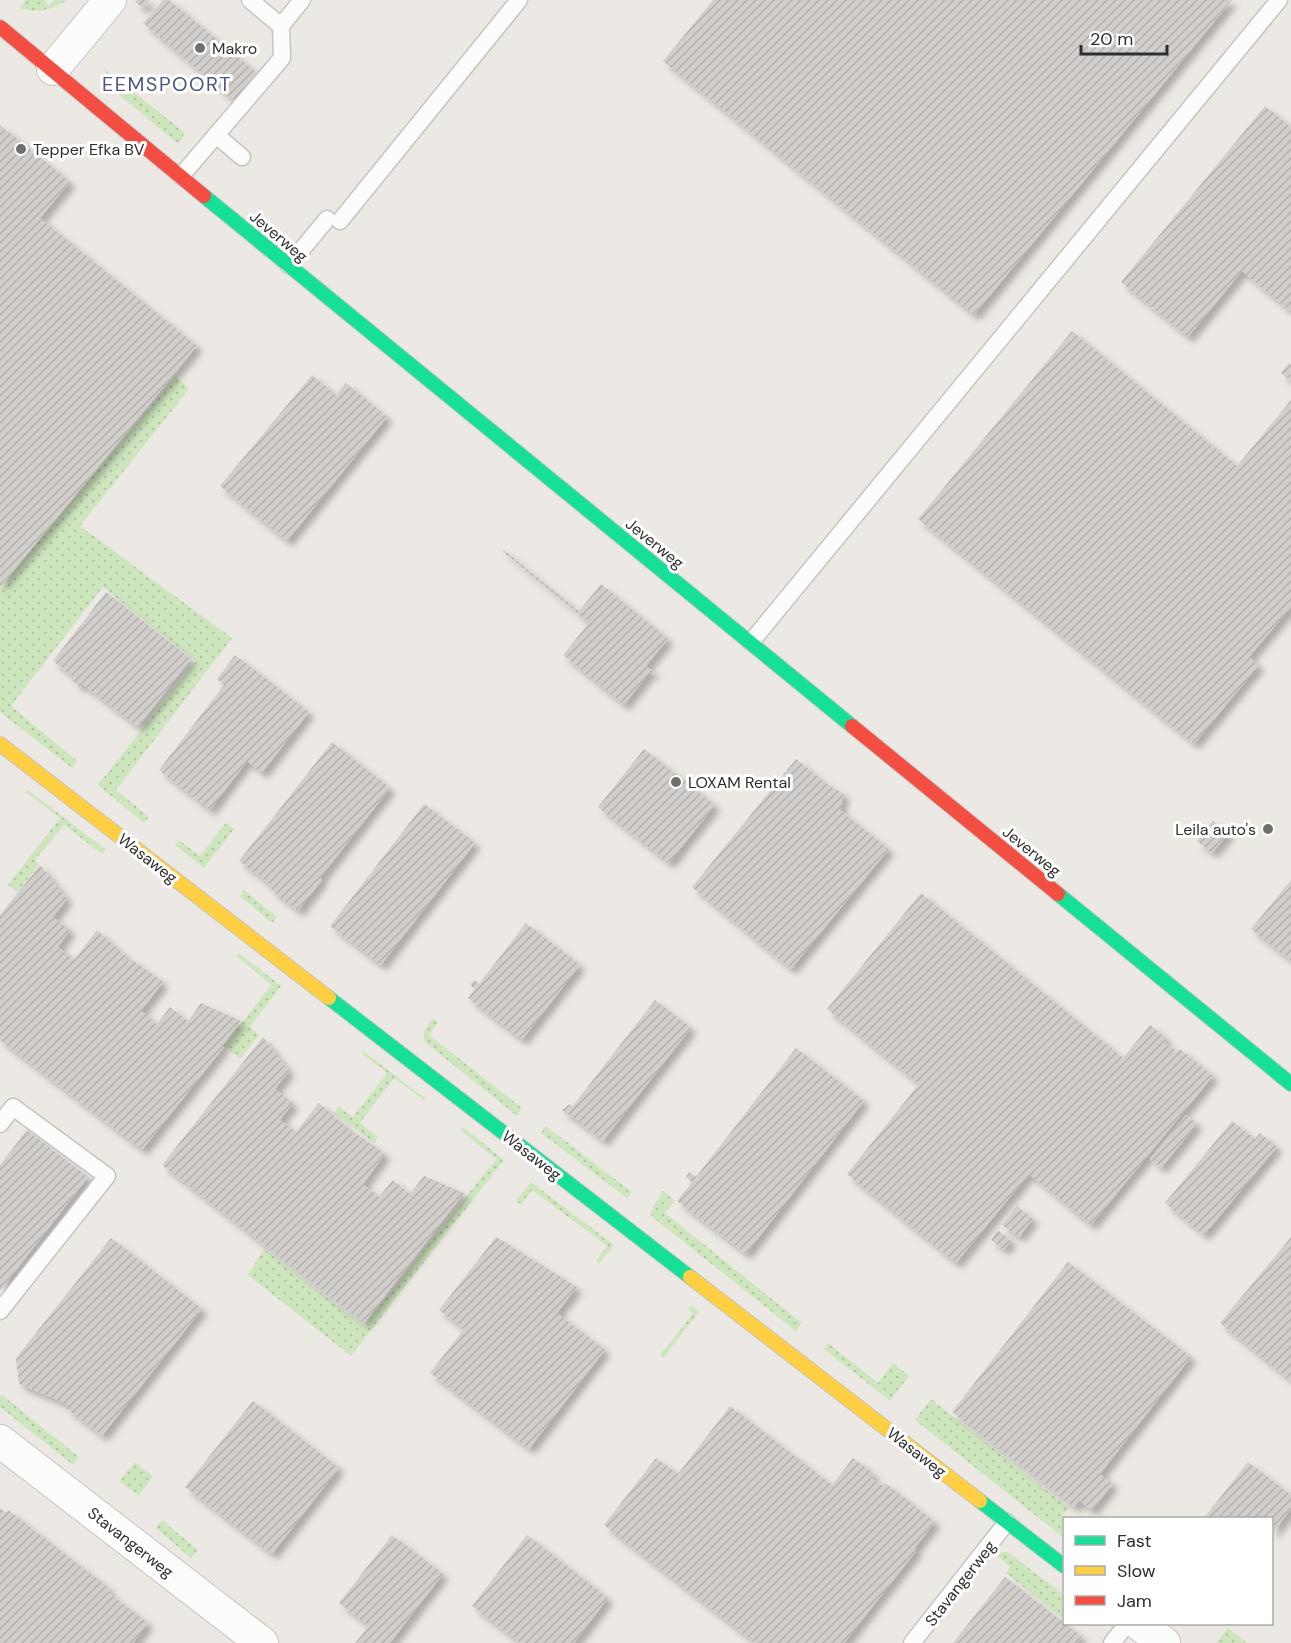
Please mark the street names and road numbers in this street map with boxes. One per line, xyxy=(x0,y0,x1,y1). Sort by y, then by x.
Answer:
street label: Jeverweg xyxy=(245,206,312,267)
street label: Jeverweg xyxy=(621,513,688,574)
street label: Jeverweg xyxy=(998,821,1065,882)
street label: Wasaweg xyxy=(114,829,182,888)
street label: Wasaweg xyxy=(498,1126,566,1185)
street label: Wasaweg xyxy=(883,1423,951,1482)
street label: Stavangerweg xyxy=(83,1502,178,1583)
street label: Stavangerweg xyxy=(920,1536,1001,1631)

